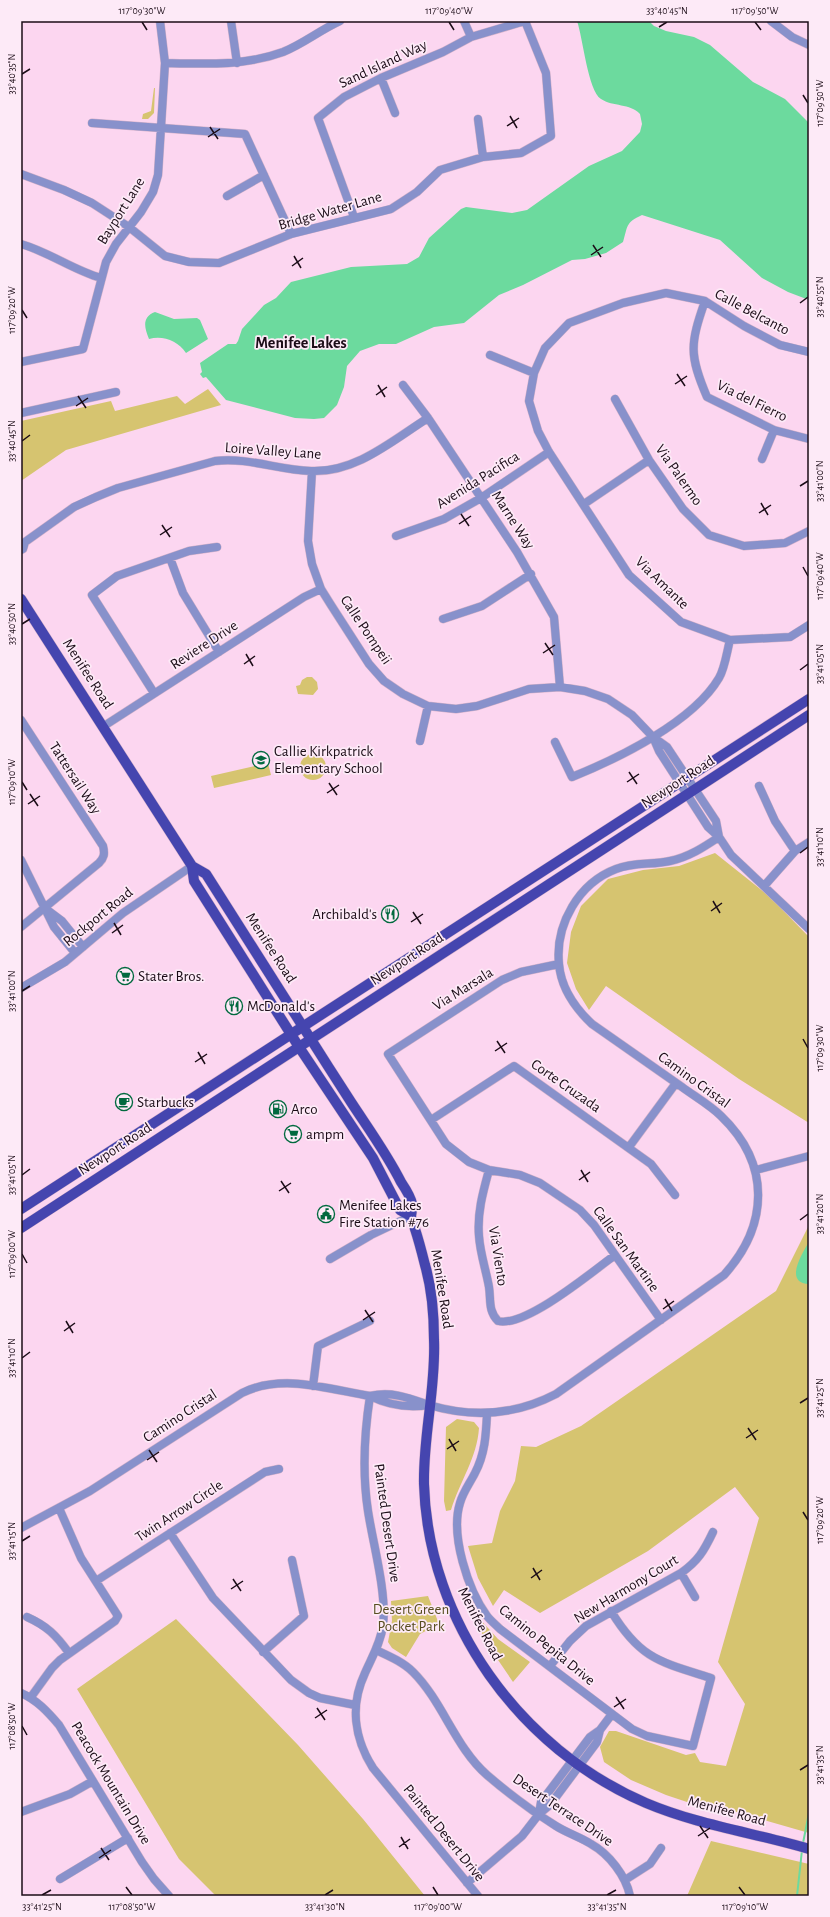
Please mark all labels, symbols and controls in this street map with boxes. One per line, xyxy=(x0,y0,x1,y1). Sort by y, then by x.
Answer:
text: 117°09'30"W xyxy=(119,6,166,16)
text: 117°09'40"W xyxy=(425,6,473,16)
text: 33°40'45"N xyxy=(646,6,688,16)
text: 117°09'50"W xyxy=(732,6,779,16)
street label: Sand Island Way xyxy=(337,37,430,91)
text: 33°40'35"N xyxy=(7,54,17,94)
text: 117°09'50"W xyxy=(815,79,825,126)
street label: Bayport Lane xyxy=(95,175,147,247)
street label: Bridge Water Lane xyxy=(277,189,383,233)
text: 33°40'55"N xyxy=(815,277,825,317)
text: 117°09'20"W xyxy=(7,286,17,334)
street label: Calle Belcanto xyxy=(712,286,792,338)
district label: Menifee Lakes xyxy=(255,335,347,351)
street label: Via del Fierro xyxy=(714,377,790,425)
text: 33°40'45"N xyxy=(7,420,17,462)
street label: Loire Valley Lane xyxy=(224,440,322,462)
street label: Via Palermo xyxy=(653,442,705,508)
street label: Avenida Pacifica xyxy=(434,449,522,511)
text: 33°41'00"N xyxy=(815,460,825,502)
street label: Marne Way xyxy=(489,488,538,552)
text: 117°09'40"W xyxy=(815,552,825,600)
street label: Via Amante xyxy=(632,554,692,612)
street label: Calle Pompeii xyxy=(337,593,395,667)
text: 33°40'50"N xyxy=(7,603,17,645)
street label: Reviere Drive xyxy=(168,618,240,672)
street label: Menifee Road xyxy=(60,636,116,712)
text: 33°41'05"N xyxy=(815,644,825,684)
street label: Tattersail Way xyxy=(46,739,104,817)
place label: Callie Kirkpatrick Elementary School xyxy=(274,744,383,776)
school or university icon: Callie Kirkpatrick Elementary School xyxy=(251,750,271,770)
street label: Newport Road xyxy=(639,753,717,811)
text: 117°09'10"W xyxy=(7,759,17,805)
text: 33°41'10"N xyxy=(815,827,825,867)
street label: Rockport Road xyxy=(60,884,136,949)
restaurant icon: Archibald's xyxy=(380,904,400,924)
place label: Archibald's xyxy=(312,907,377,922)
street label: Menifee Road xyxy=(243,910,299,986)
street label: Newport Road xyxy=(368,930,446,988)
street label: Via Marsala xyxy=(430,965,496,1013)
supermarket icon: Stater Bros. xyxy=(115,966,135,986)
place label: Stater Bros. xyxy=(138,969,204,984)
text: 33°41'00"N xyxy=(7,970,17,1012)
restaurant icon: McDonald's xyxy=(224,996,244,1016)
place label: McDonald's xyxy=(247,999,315,1014)
text: 117°09'30"W xyxy=(815,1024,825,1071)
street label: Camino Cristal xyxy=(655,1049,733,1111)
street label: Corte Cruzada xyxy=(528,1057,604,1116)
cafe icon: Starbucks xyxy=(114,1092,134,1112)
place label: Starbucks xyxy=(137,1095,194,1110)
fuel station icon: Arco xyxy=(268,1099,288,1119)
place label: Arco xyxy=(291,1102,318,1117)
street label: Newport Road xyxy=(76,1120,154,1178)
supermarket icon: ampm xyxy=(283,1124,303,1144)
place label: ampm xyxy=(306,1127,344,1142)
text: 33°41'05"N xyxy=(7,1155,17,1195)
text: 33°41'20"N xyxy=(815,1194,825,1234)
place label: Menifee Lakes Fire Station #76 xyxy=(339,1198,429,1230)
street label: Calle San Martine xyxy=(590,1203,662,1295)
public building icon: Menifee Lakes Fire Station #76 xyxy=(316,1204,336,1224)
street label: Via Viento xyxy=(486,1225,510,1287)
text: 117°09'00"W xyxy=(7,1230,17,1278)
street label: Menifee Road xyxy=(428,1248,456,1330)
text: 33°41'10"N xyxy=(7,1338,17,1378)
text: 33°41'25"N xyxy=(815,1378,825,1418)
street label: Camino Cristal xyxy=(140,1387,220,1445)
street label: Painted Desert Drive xyxy=(371,1463,403,1583)
street label: Twin Arrow Circle xyxy=(133,1477,225,1545)
text: 117°09'20"W xyxy=(815,1496,825,1544)
text: 33°41'15"N xyxy=(7,1522,17,1560)
street label: New Harmony Court xyxy=(571,1552,681,1626)
street label: Menifee Road xyxy=(455,1585,505,1663)
park label: Desert Green Pocket Park xyxy=(373,1602,449,1634)
street label: Camino Pepita Drive xyxy=(496,1602,598,1688)
text: 117°08'50"W xyxy=(7,1702,17,1750)
street label: Peacock Mountain Drive xyxy=(68,1719,154,1847)
text: 33°41'35"N xyxy=(815,1745,825,1785)
street label: Desert Terrace Drive xyxy=(510,1771,616,1849)
street label: Painted Desert Drive xyxy=(400,1782,488,1884)
street label: Menifee Road xyxy=(686,1793,768,1829)
text: 33°41'25"N xyxy=(22,1902,62,1912)
text: 117°08'50"W xyxy=(109,1902,156,1912)
text: 33°41'30"N xyxy=(305,1902,345,1912)
text: 117°09'00"W xyxy=(414,1902,462,1912)
text: 33°41'35"N xyxy=(587,1902,627,1912)
text: 117°09'10"W xyxy=(722,1902,768,1912)

